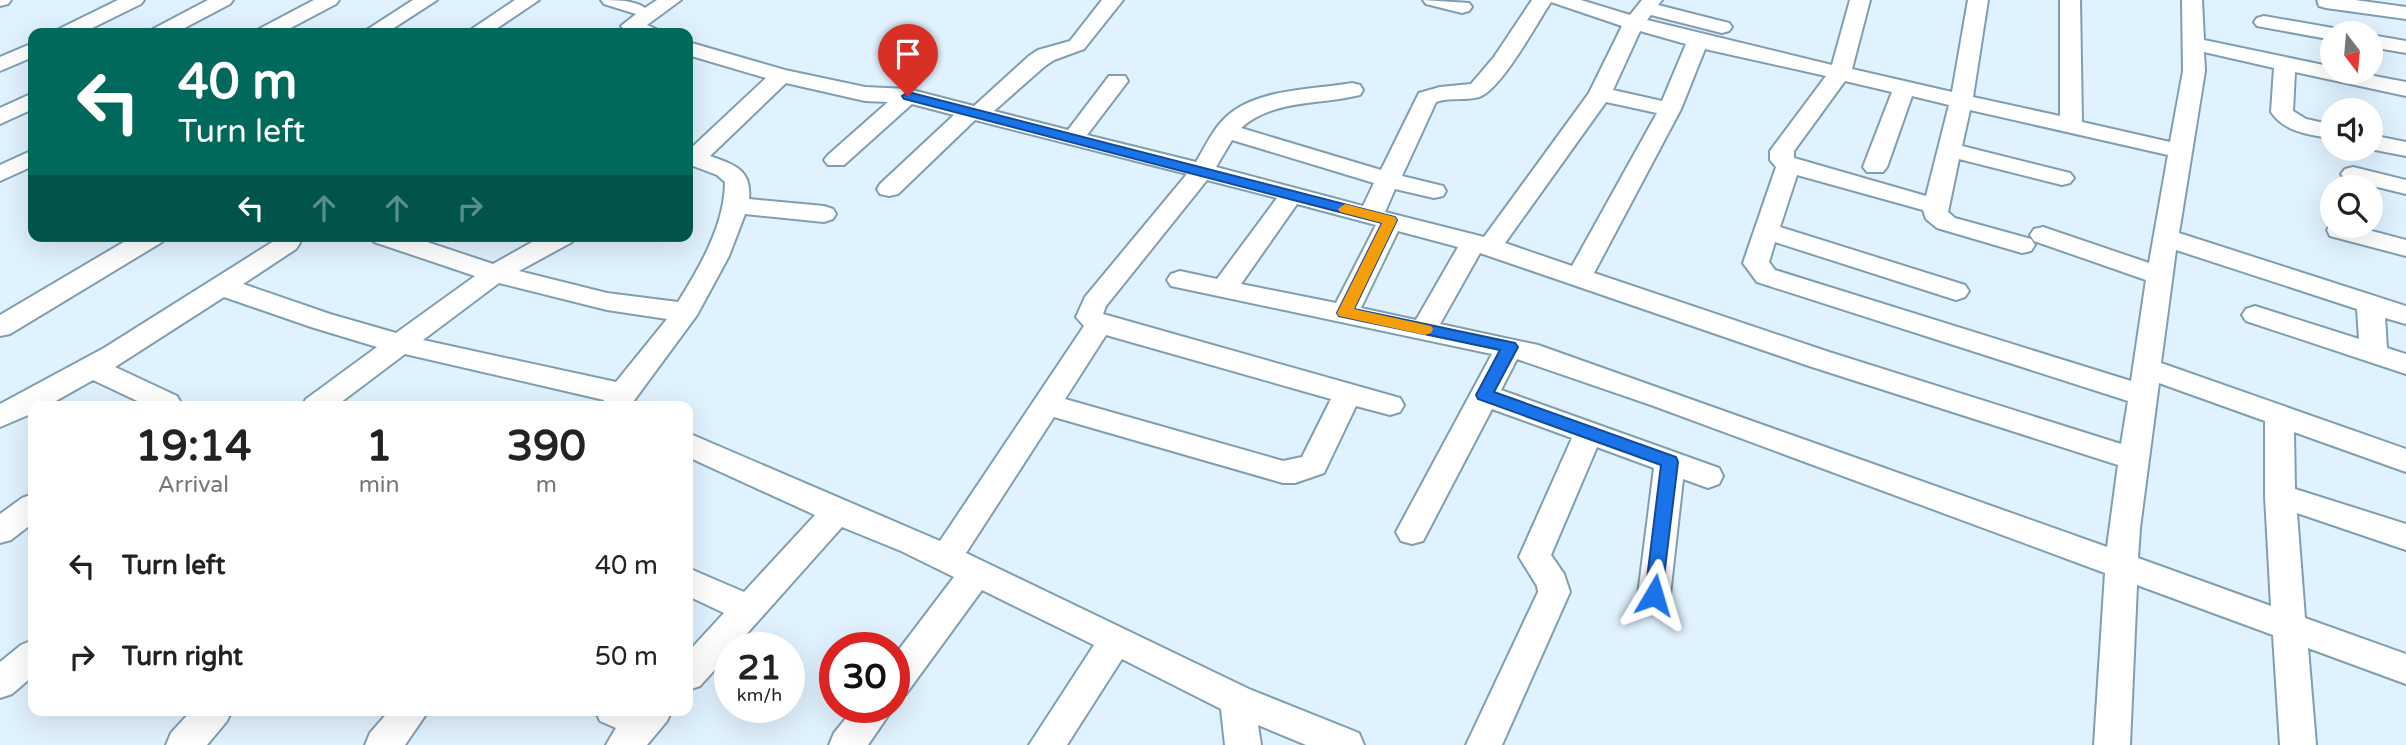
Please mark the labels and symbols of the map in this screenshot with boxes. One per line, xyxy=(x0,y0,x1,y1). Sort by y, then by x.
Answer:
north arrow xyxy=(2320,21,2384,84)
pin xyxy=(878,24,938,96)
position arrow xyxy=(1617,558,1691,632)
speed limit sign: 30 xyxy=(819,632,910,723)

